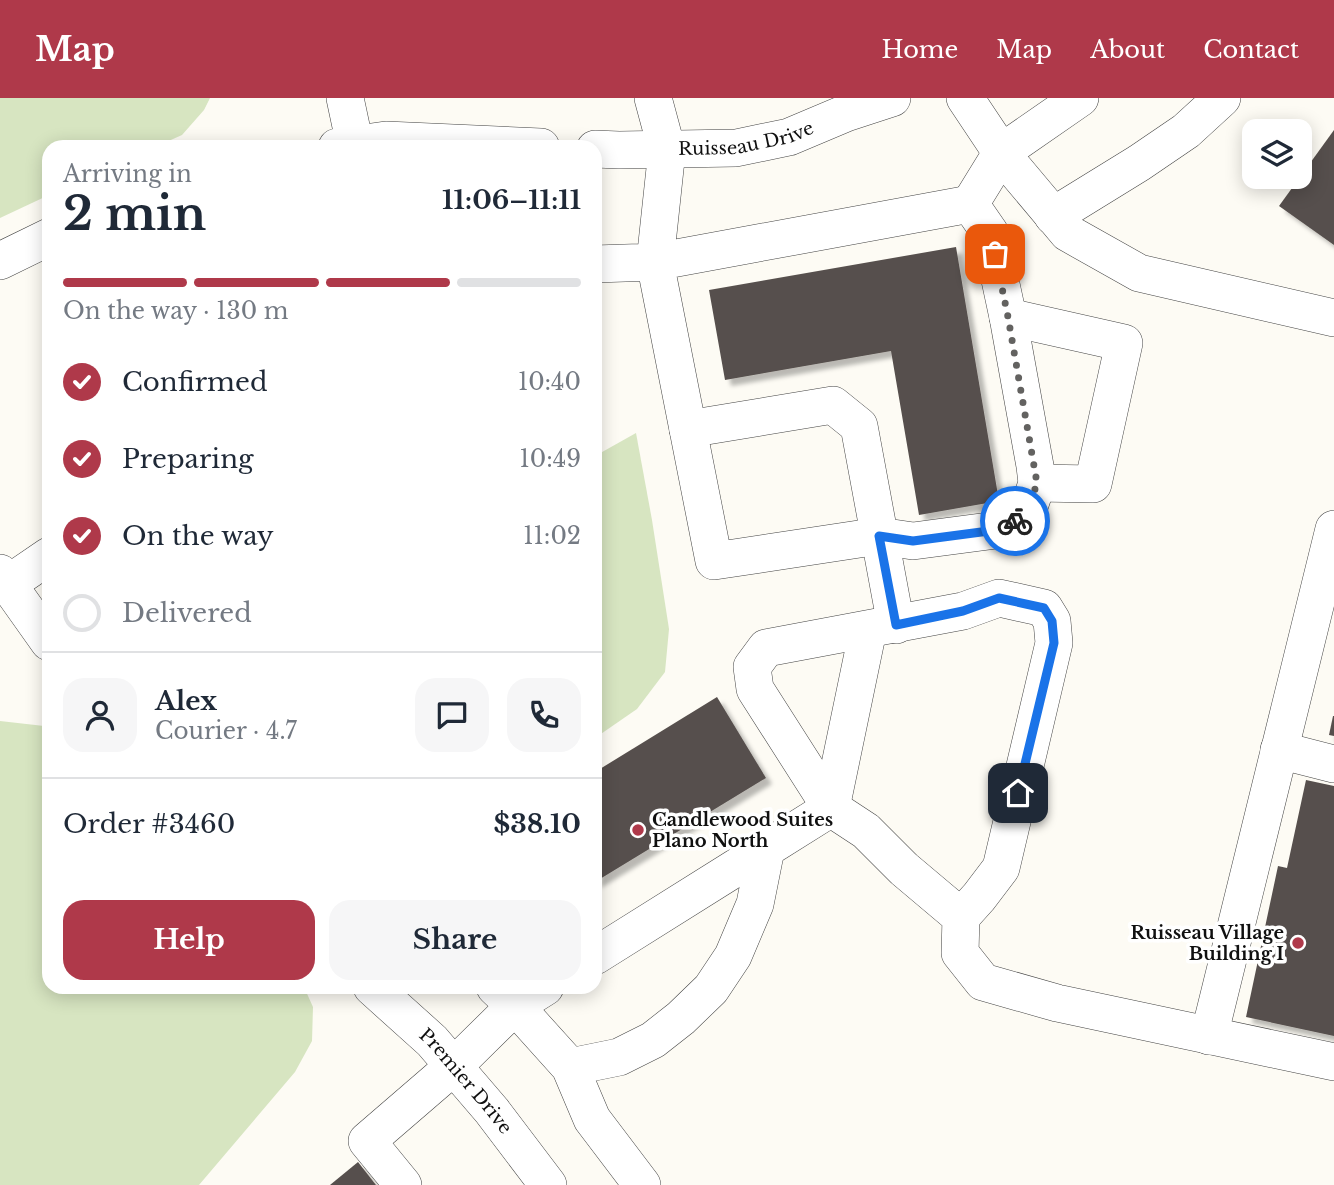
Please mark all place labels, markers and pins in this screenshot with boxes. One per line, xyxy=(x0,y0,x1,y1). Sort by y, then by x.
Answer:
pin xyxy=(965,224,1025,284)
pin xyxy=(988,763,1048,823)
place label: Candlewood Suites Plano North xyxy=(652,809,833,852)
marker: Candlewood Suites Plano North xyxy=(630,822,646,838)
place label: Ruisseau Village Building I xyxy=(1131,922,1284,965)
marker: Ruisseau Village Building I xyxy=(1290,935,1306,951)

